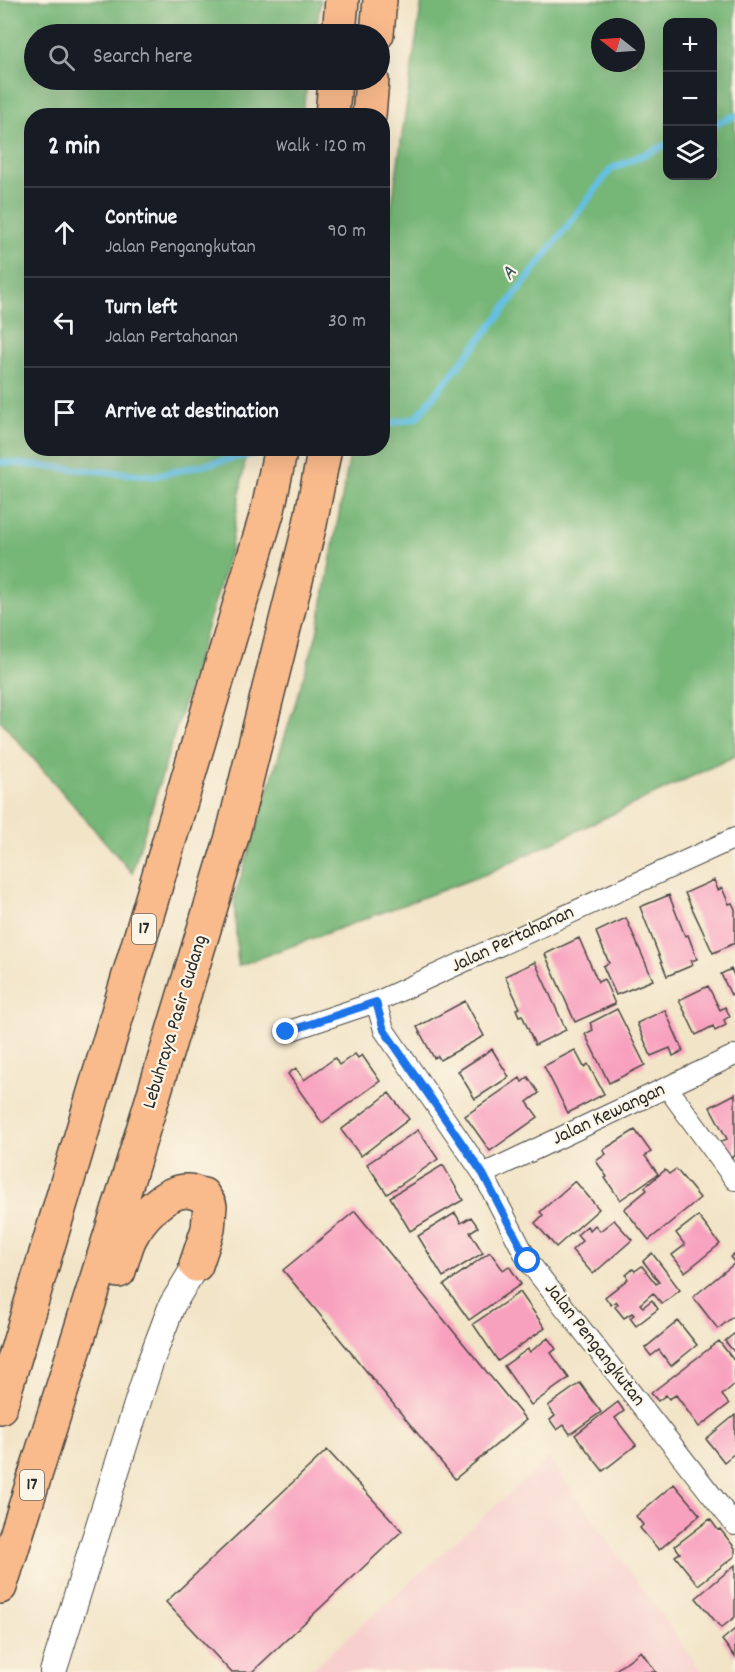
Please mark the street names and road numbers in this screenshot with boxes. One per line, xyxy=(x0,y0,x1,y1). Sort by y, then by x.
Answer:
street label: Jalan Pertahanan xyxy=(447,899,579,981)
road number: 17 xyxy=(132,914,156,944)
street label: Lebuhraya Pasir Gudang xyxy=(136,932,216,1112)
street label: Jalan Kewangan xyxy=(548,1077,670,1153)
street label: Jalan Pengangkutan xyxy=(537,1277,651,1413)
road number: 17 xyxy=(20,1470,44,1500)

